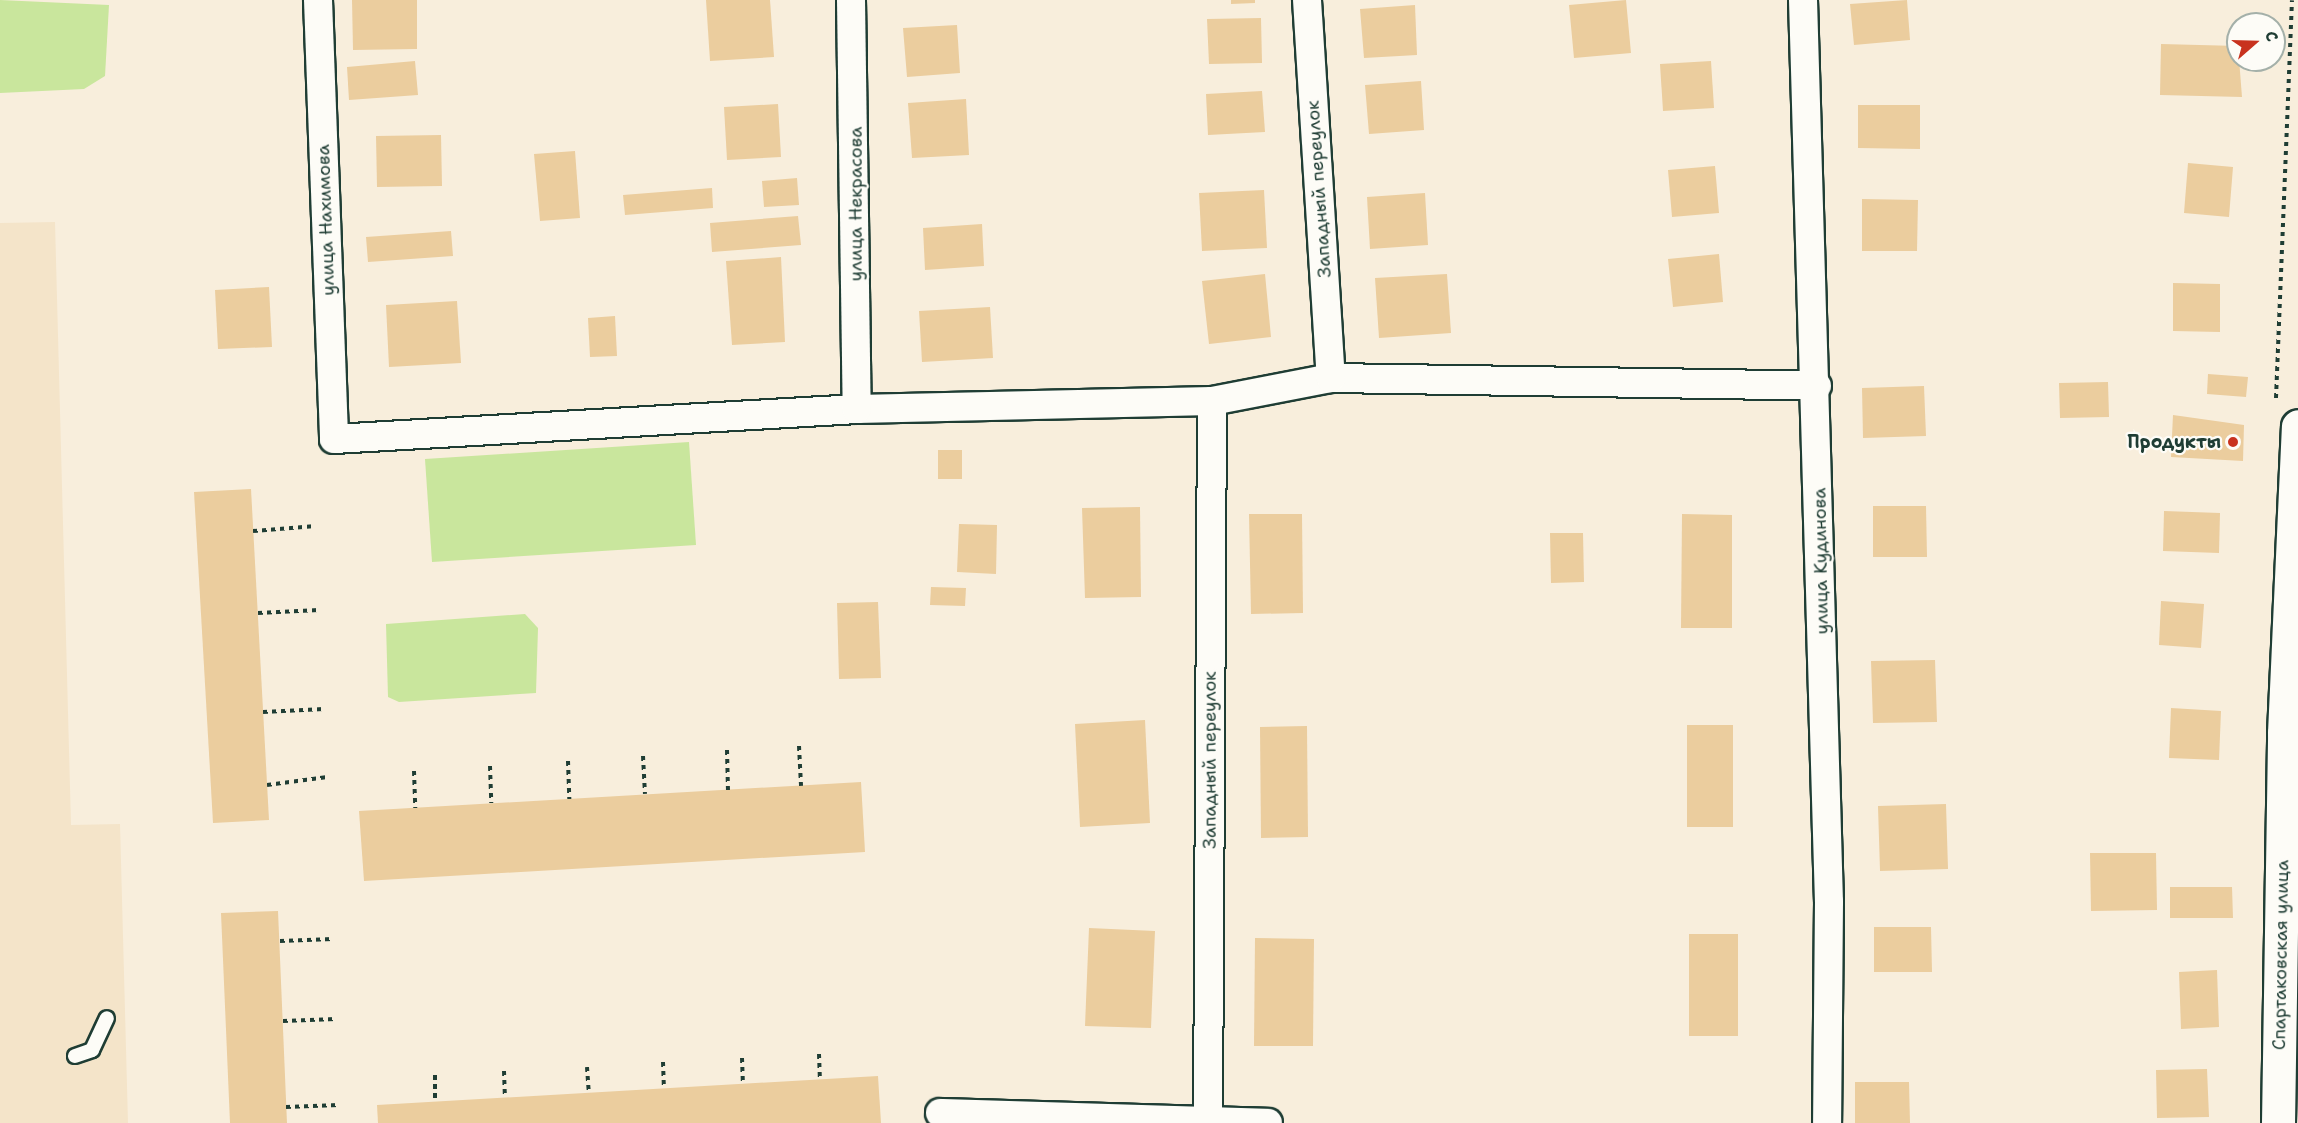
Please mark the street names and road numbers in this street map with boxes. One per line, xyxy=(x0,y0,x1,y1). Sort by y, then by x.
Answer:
street label: Западный переулок xyxy=(1302,100,1336,278)
street label: улица Некрасова xyxy=(845,127,867,281)
street label: улица Нахимова xyxy=(313,144,339,296)
street label: улица Кудинова xyxy=(1809,487,1833,635)
street label: Западный переулок xyxy=(1199,671,1221,849)
street label: Спартаковская улица xyxy=(2269,860,2293,1050)

